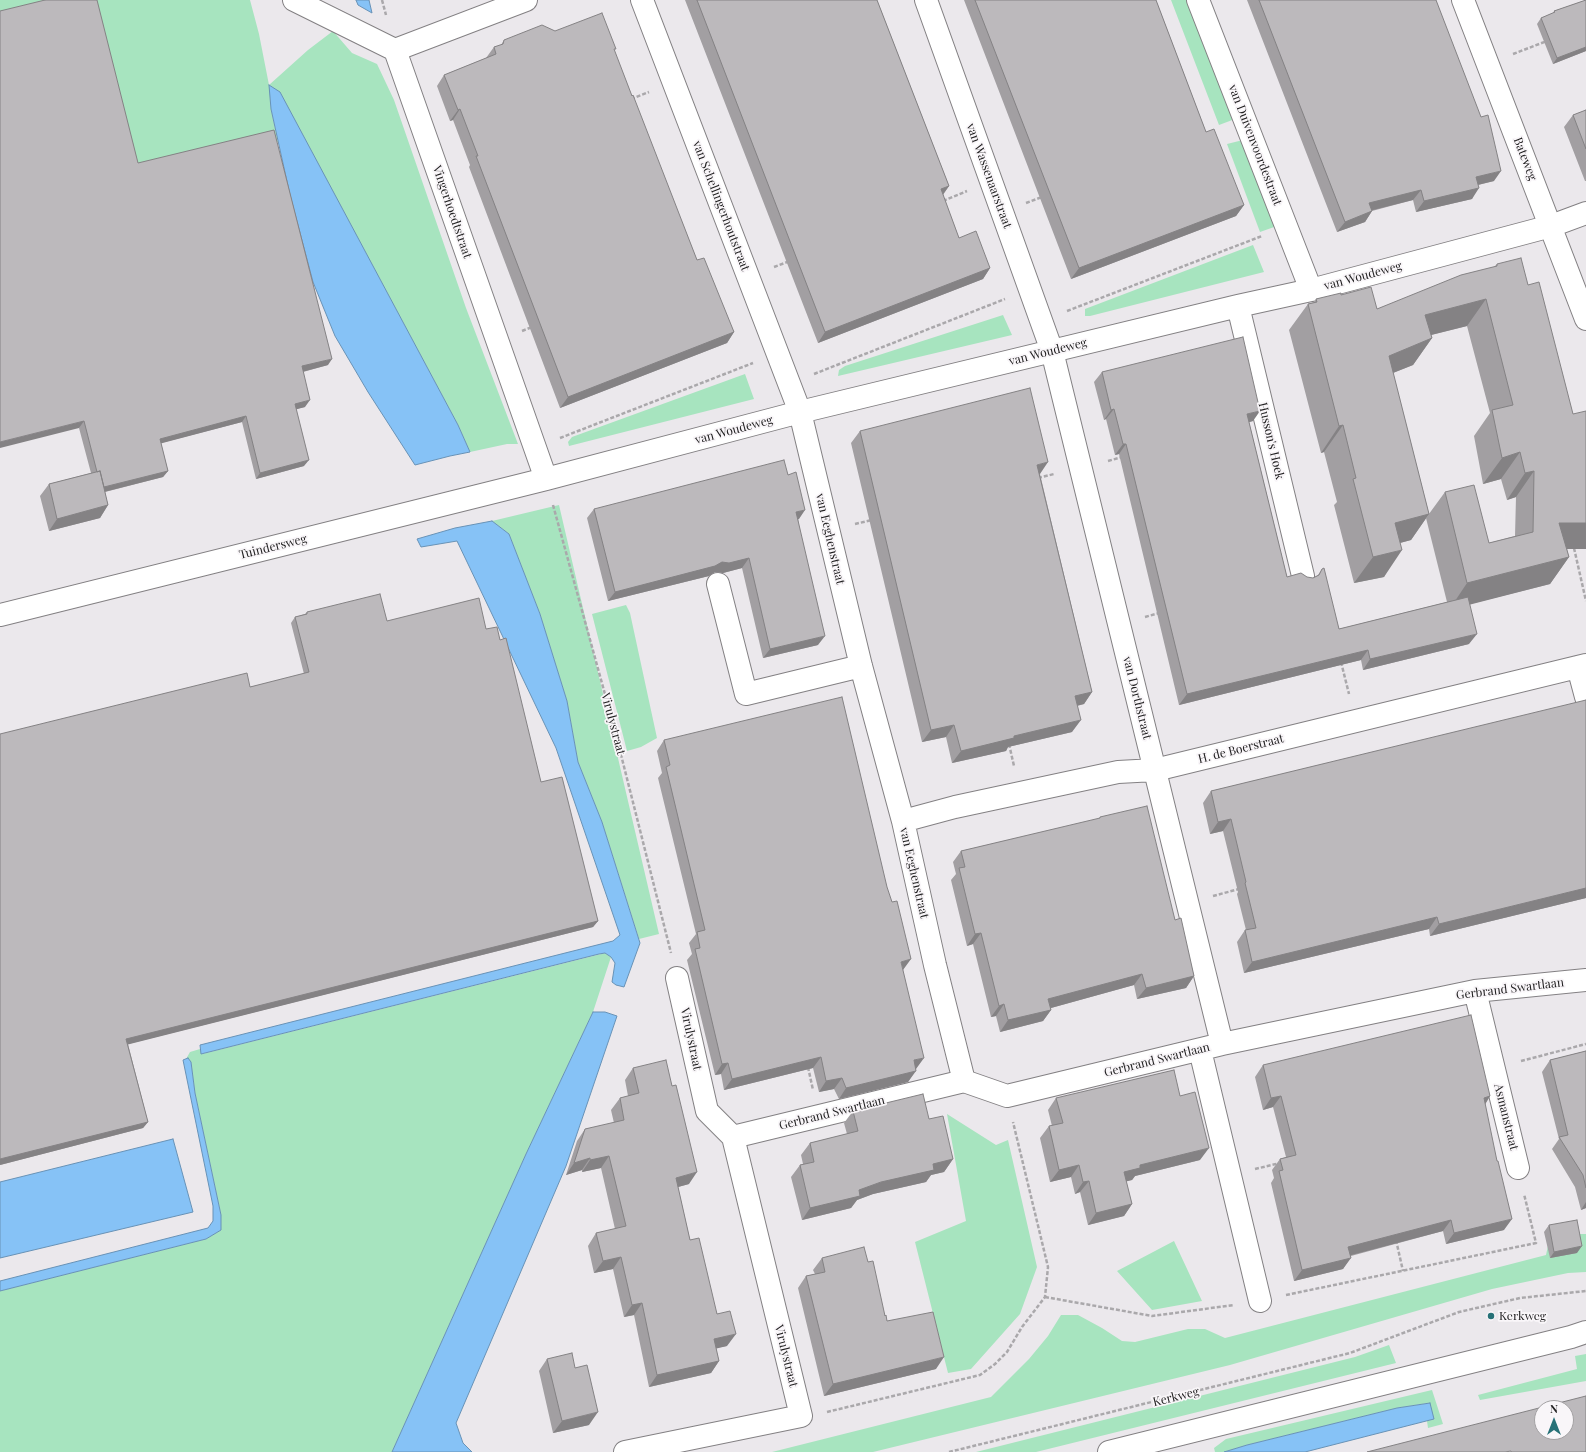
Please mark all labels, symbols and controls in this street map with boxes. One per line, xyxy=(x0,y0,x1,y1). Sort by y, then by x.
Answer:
street label: van Duivenvoordestraat xyxy=(1225,83,1285,207)
street label: van Wassenaarstraat xyxy=(963,122,1015,230)
street label: Bateweg xyxy=(1510,135,1540,183)
street label: van Schellingerhoutstraat xyxy=(690,139,752,273)
street label: Vingerhoedtstraat xyxy=(429,164,475,260)
street label: van Woudeweg xyxy=(1322,259,1404,293)
street label: van Woudeweg xyxy=(1007,335,1089,369)
street label: Husson's Hoek xyxy=(1255,401,1287,481)
street label: van Woudeweg xyxy=(693,413,775,447)
street label: van Eeghenstraat xyxy=(813,492,847,586)
street label: Tuindersweg xyxy=(238,532,308,562)
street label: van Dorthstraat xyxy=(1120,655,1154,741)
street label: Virulystraat xyxy=(598,691,628,757)
street label: H. de Boerstraat xyxy=(1197,731,1285,767)
street label: van Eeghenstraat xyxy=(897,826,931,920)
street label: Gerbrand Swartlaan xyxy=(1455,975,1565,1003)
street label: Virulystraat xyxy=(677,1006,705,1072)
street label: Gerbrand Swartlaan xyxy=(1103,1040,1211,1080)
street label: Asmanstraat xyxy=(1491,1082,1521,1152)
street label: Gerbrand Swartlaan xyxy=(778,1093,886,1133)
place label: Kerkweg xyxy=(1499,1309,1546,1323)
marker: Kerkweg xyxy=(1486,1311,1496,1321)
street label: Virulystraat xyxy=(771,1323,801,1389)
street label: Kerkweg xyxy=(1151,1384,1201,1410)
north arrow xyxy=(1534,1400,1574,1440)
text: N xyxy=(1550,1401,1558,1416)

